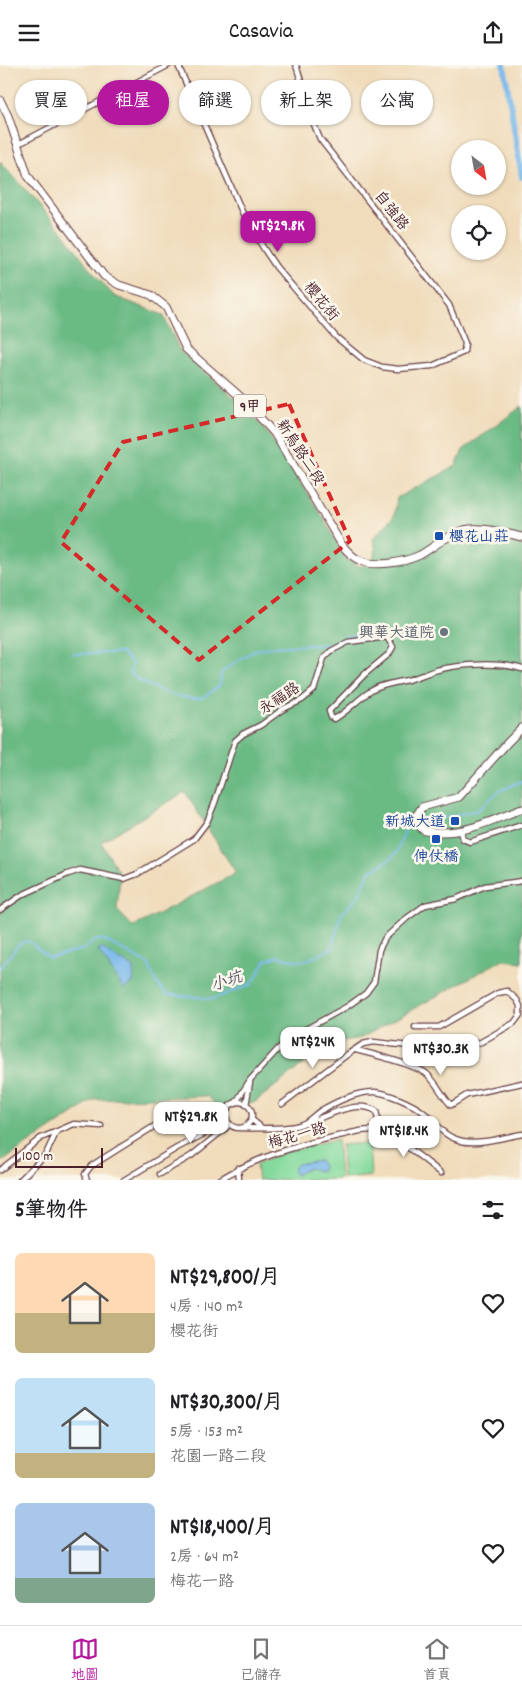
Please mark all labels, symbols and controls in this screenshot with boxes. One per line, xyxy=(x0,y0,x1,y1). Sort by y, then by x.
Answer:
text: Casavia xyxy=(229,17,293,48)
icon: menu xyxy=(15,19,43,47)
icon: share xyxy=(479,19,507,47)
chip: 買屋 xyxy=(15,80,87,125)
chip: 租屋 xyxy=(97,80,169,125)
chip: 篩選 xyxy=(179,80,251,125)
chip: 新上架 xyxy=(261,80,351,125)
chip: 公寓 xyxy=(361,80,433,125)
north arrow xyxy=(451,140,506,195)
map controls xyxy=(451,140,506,260)
street label: 自強路 xyxy=(368,187,413,236)
button: locate xyxy=(451,205,506,260)
pin: NT$29.8K xyxy=(226,211,330,253)
text: NT$29.8K xyxy=(251,215,305,238)
street label: 櫻花街 xyxy=(298,278,343,327)
road number: 9甲 xyxy=(234,395,266,417)
street label: 新烏路二段 xyxy=(270,416,329,491)
place label: 櫻花山莊 xyxy=(449,527,509,549)
marker: 櫻花山莊 xyxy=(433,530,445,542)
place label: 興華大道院 xyxy=(359,623,434,645)
marker: 興華大道院 xyxy=(438,626,450,638)
street label: 永福路 xyxy=(255,678,305,721)
place label: 新城大道 xyxy=(385,812,445,834)
marker: 新城大道 xyxy=(449,815,461,827)
marker: 伸仗橋 xyxy=(430,833,442,845)
place label: 伸仗橋 xyxy=(413,847,459,869)
water label: 小坑 xyxy=(208,966,248,998)
pin: NT$24K xyxy=(272,1027,354,1069)
text: NT$24K xyxy=(291,1031,335,1054)
pin: NT$30.3K xyxy=(389,1033,493,1076)
text: NT$30.3K xyxy=(413,1038,469,1061)
pin: NT$29.8K xyxy=(139,1101,243,1144)
text: NT$29.8K xyxy=(164,1106,218,1129)
pin: NT$18.4K xyxy=(352,1115,456,1158)
street label: 梅花一路 xyxy=(266,1118,329,1156)
text: NT$18.4K xyxy=(379,1120,429,1143)
scale bar xyxy=(15,1145,102,1168)
text: 100 m xyxy=(22,1147,53,1167)
icon: filters xyxy=(479,1196,507,1224)
text: 5筆物件 xyxy=(15,1197,88,1227)
text: NT$29,800/月 xyxy=(170,1264,281,1294)
icon: home xyxy=(55,1273,115,1333)
icon: heart xyxy=(479,1289,507,1317)
text: 4房 · 140 m² xyxy=(170,1296,243,1319)
text: 櫻花街 xyxy=(170,1321,218,1344)
text: NT$30,300/月 xyxy=(170,1389,283,1419)
icon: home xyxy=(55,1398,115,1458)
icon: heart xyxy=(479,1414,507,1442)
text: 5房 · 153 m² xyxy=(170,1421,243,1444)
text: 花園一路二段 xyxy=(170,1446,266,1469)
text: NT$18,400/月 xyxy=(170,1514,275,1544)
icon: home xyxy=(55,1523,115,1583)
icon: heart xyxy=(479,1539,507,1567)
text: 2房 · 64 m² xyxy=(170,1546,239,1569)
text: 梅花一路 xyxy=(170,1571,234,1594)
tab: 地圖 xyxy=(71,1635,99,1686)
tab: 已儲存 xyxy=(240,1635,282,1686)
tab: 首頁 xyxy=(423,1635,451,1686)

